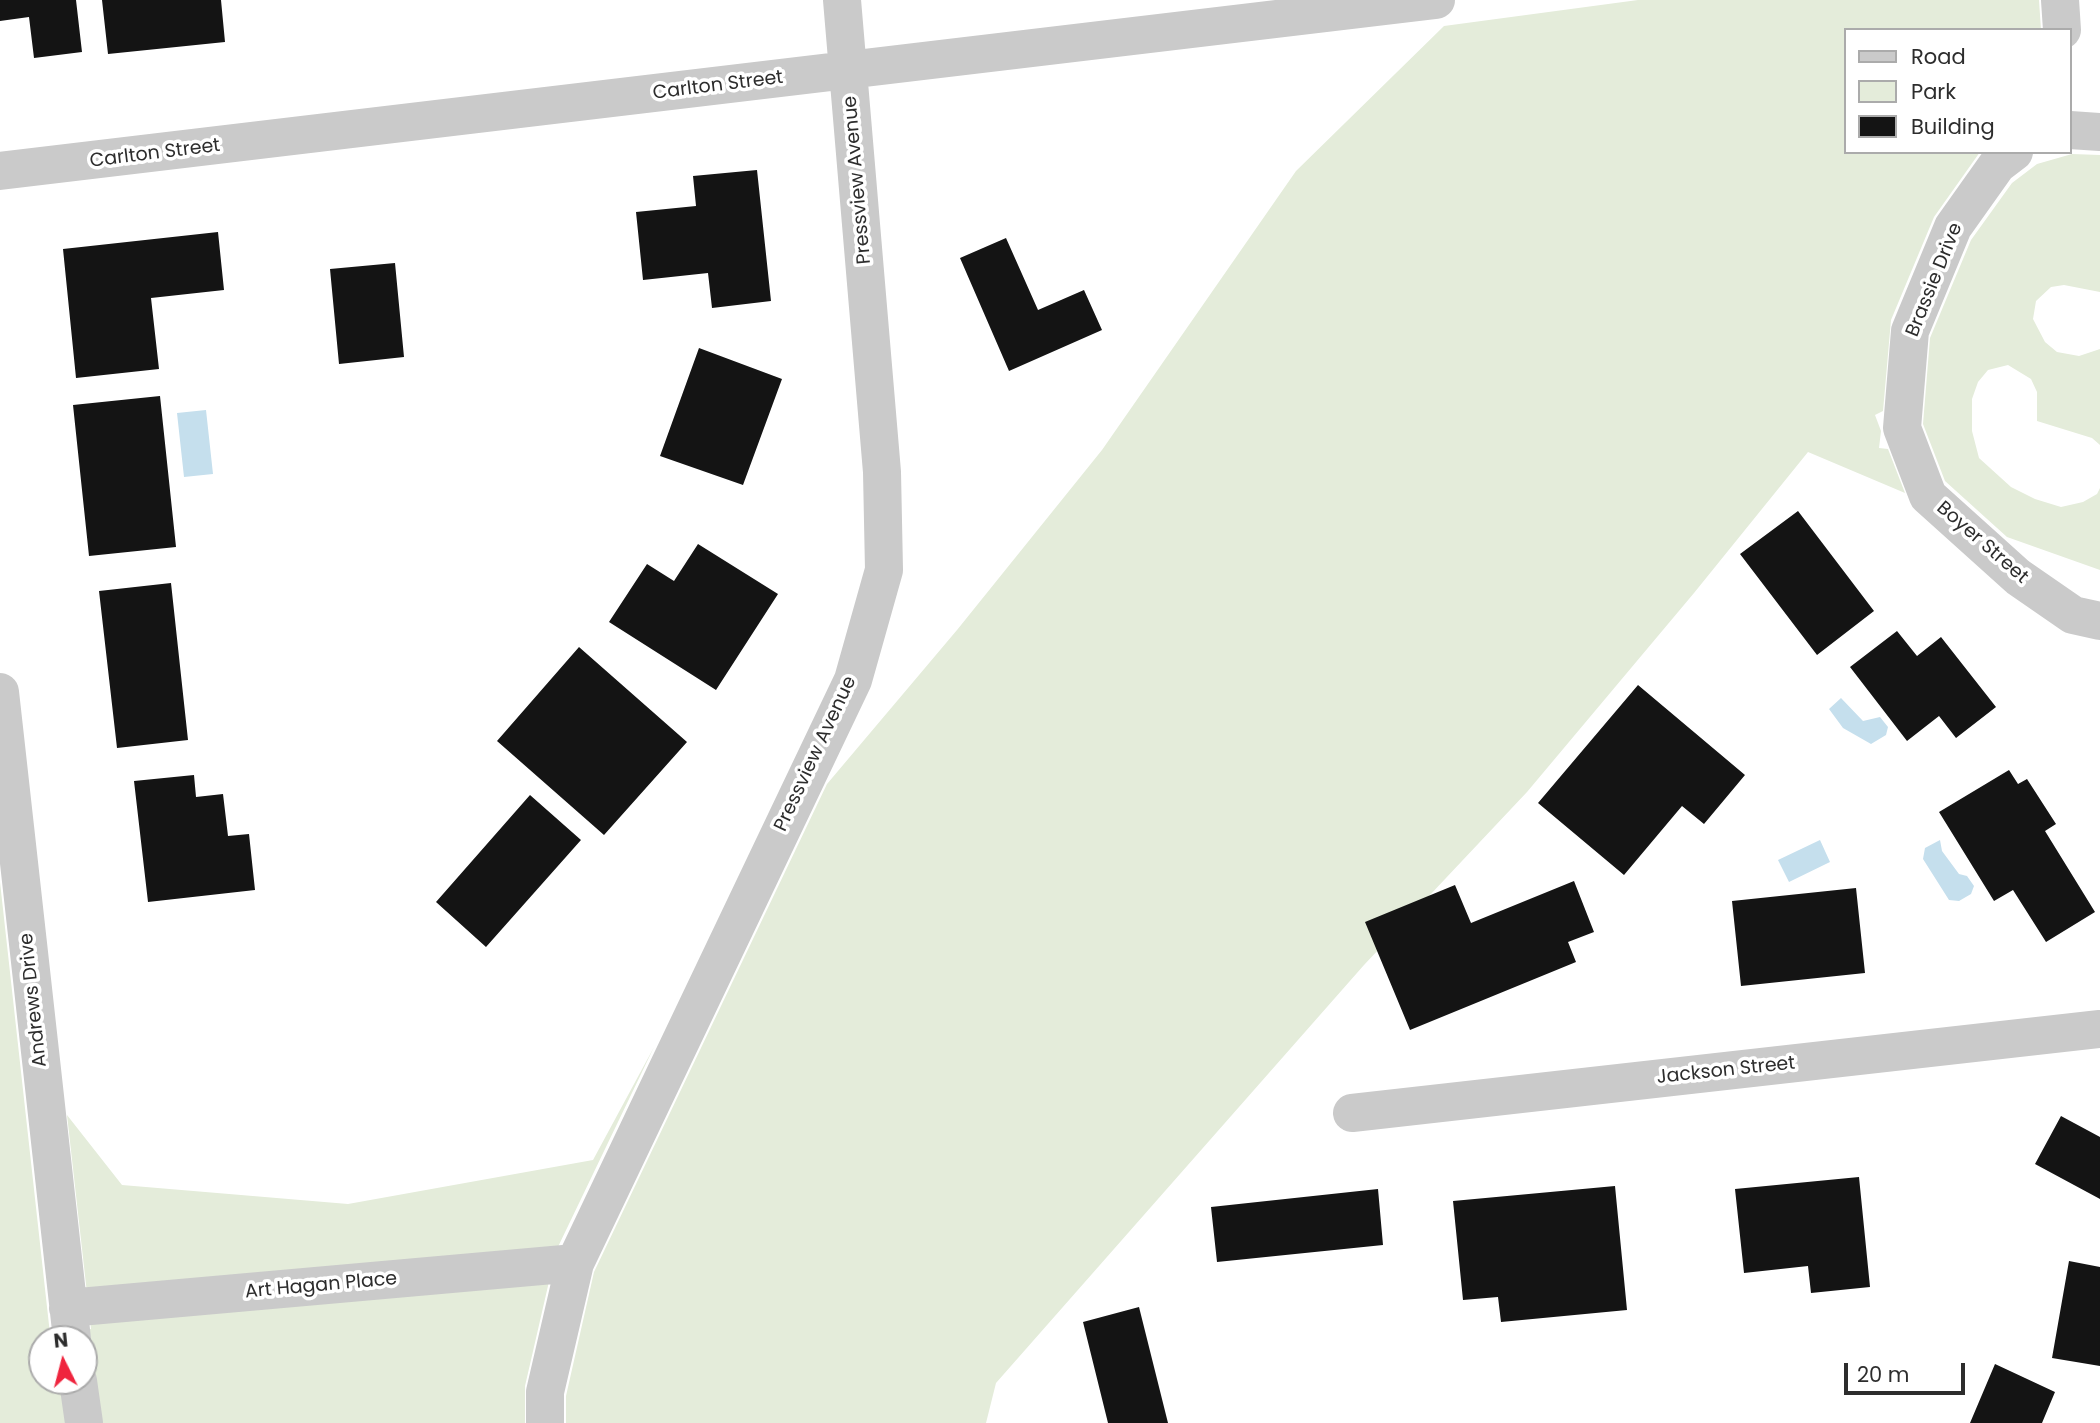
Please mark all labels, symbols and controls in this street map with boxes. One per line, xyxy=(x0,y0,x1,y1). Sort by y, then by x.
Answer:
legend xyxy=(1844,28,2072,154)
text: Road xyxy=(1911,42,1966,71)
street label: Carlton Street xyxy=(651,67,785,105)
text: Park xyxy=(1911,77,1956,106)
street label: Pressview Avenue xyxy=(839,95,877,265)
text: Building xyxy=(1911,112,1995,141)
street label: Carlton Street xyxy=(88,135,222,173)
street label: Brassie Drive xyxy=(1902,220,1968,340)
street label: Boyer Street xyxy=(1931,497,2033,589)
street label: Pressview Avenue xyxy=(770,673,862,835)
street label: Andrews Drive xyxy=(16,932,52,1068)
street label: Jackson Street xyxy=(1656,1052,1796,1090)
street label: Art Hagan Place xyxy=(244,1268,398,1304)
north arrow xyxy=(28,1325,98,1395)
text: N xyxy=(52,1326,69,1355)
scale bar xyxy=(1848,1350,1969,1394)
text: 20 m xyxy=(1857,1360,1910,1389)

